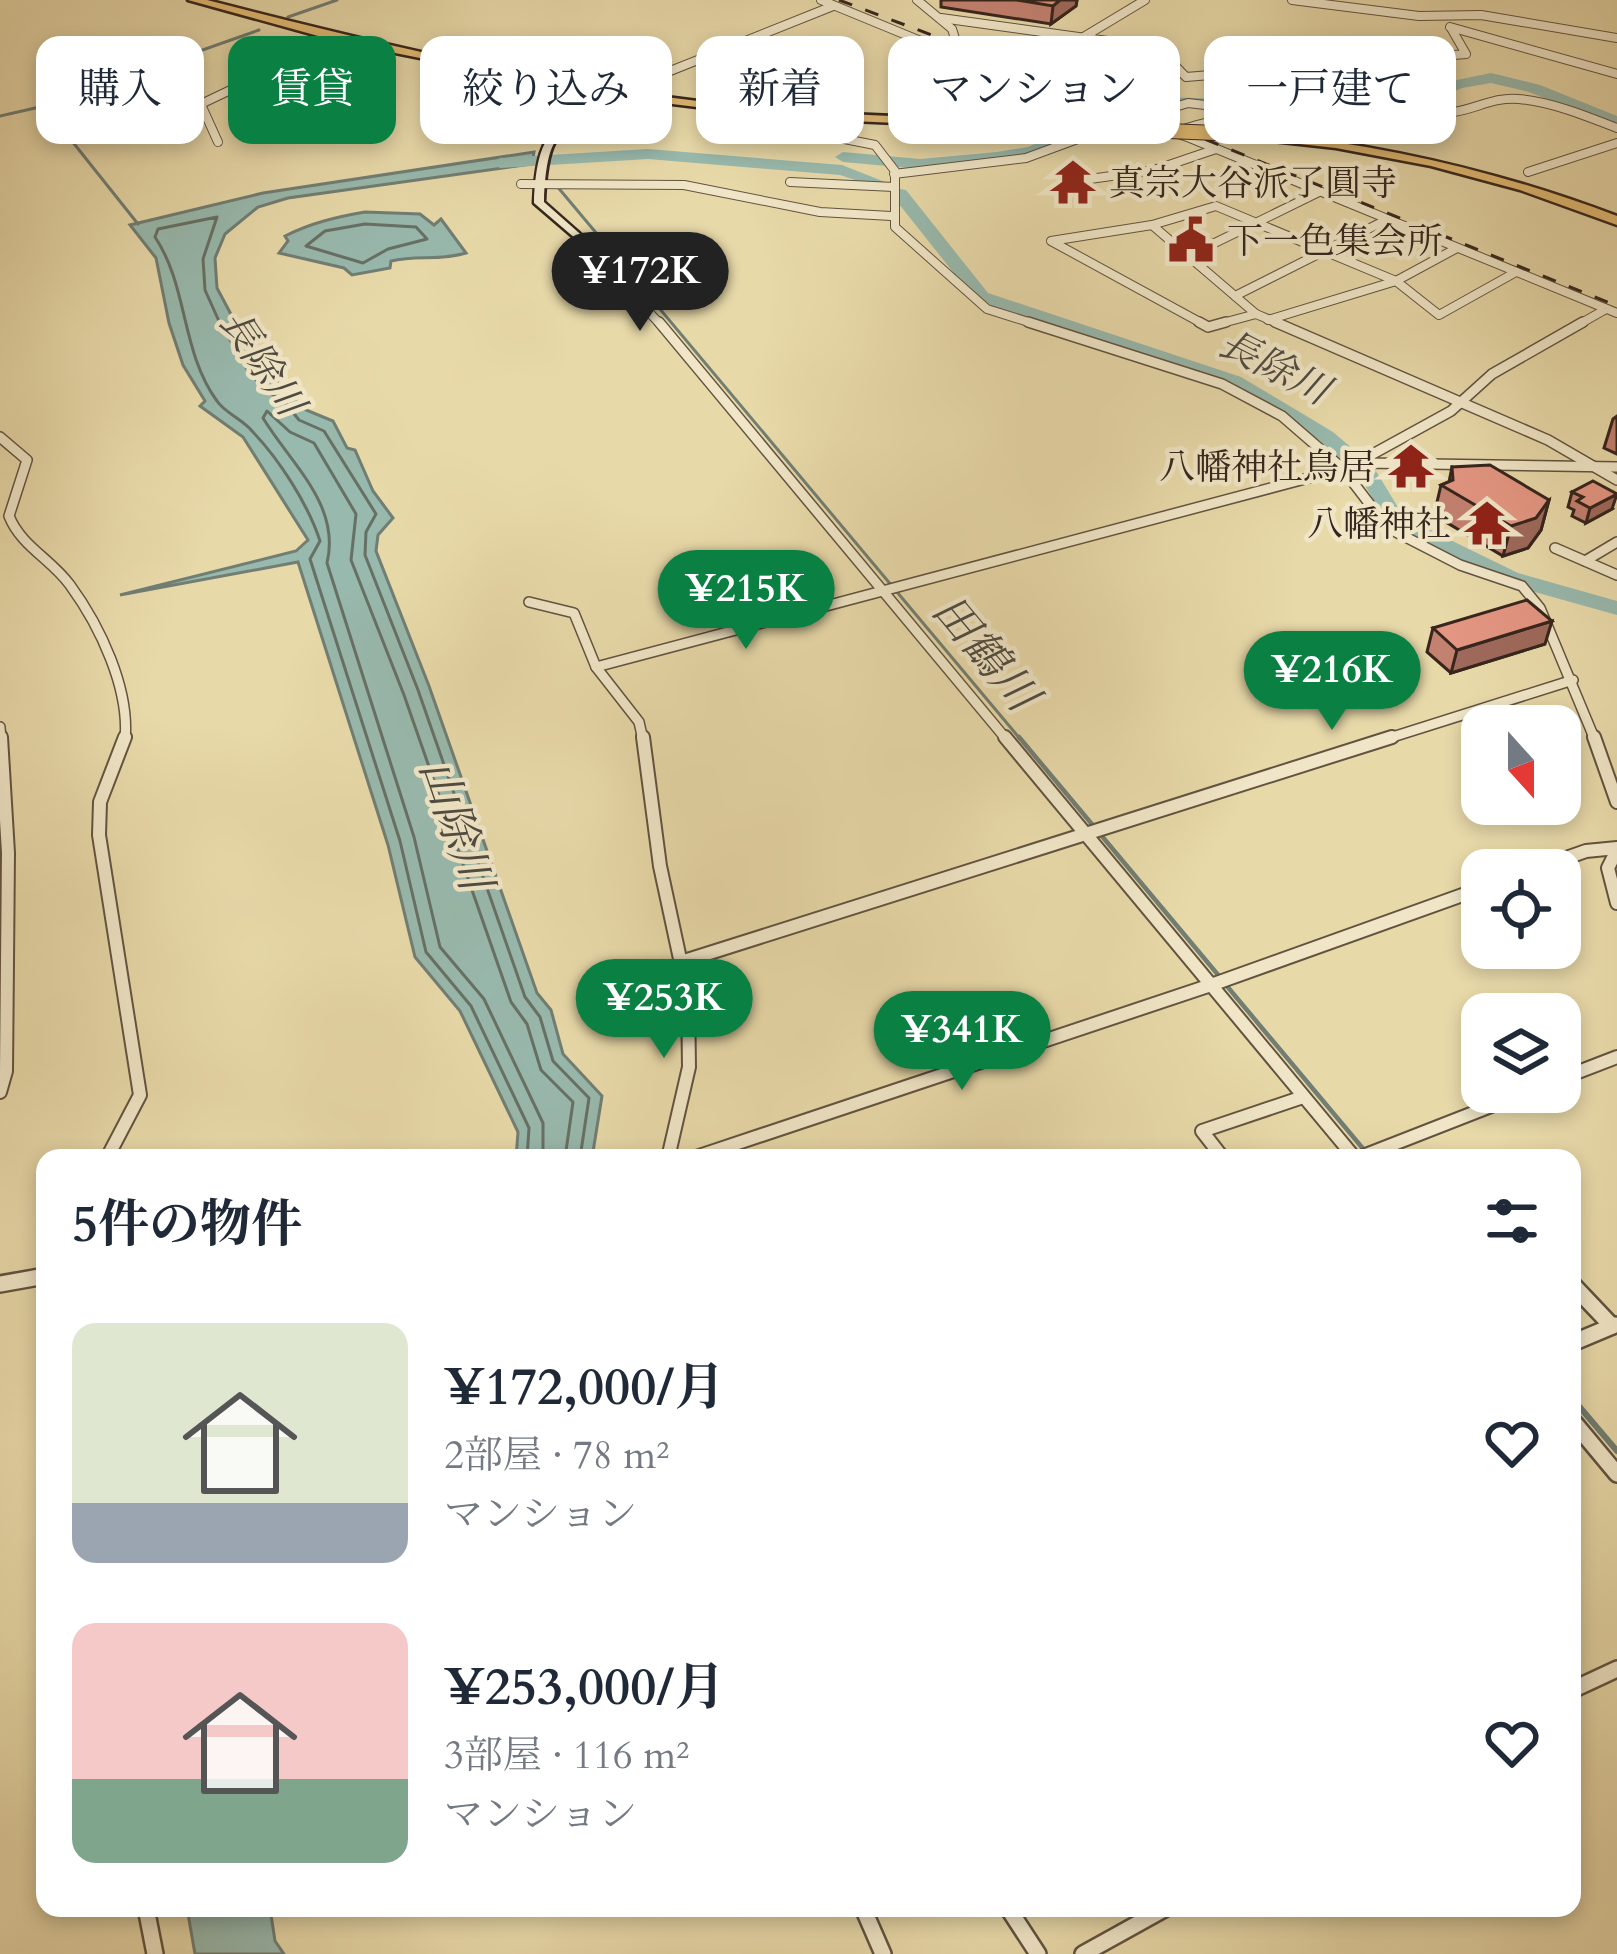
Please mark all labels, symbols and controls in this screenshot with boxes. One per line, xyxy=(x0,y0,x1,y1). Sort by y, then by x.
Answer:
chip: 購入 xyxy=(36,36,204,144)
chip: 賃貸 xyxy=(228,36,396,144)
chip: 絞り込み xyxy=(420,36,672,144)
chip: 新着 xyxy=(696,36,864,144)
chip: マンション xyxy=(888,36,1180,144)
chip: 一戸建て xyxy=(1204,36,1456,144)
temple icon: 真宗大谷派了圓寺 xyxy=(1048,157,1098,207)
place label: 真宗大谷派了圓寺 xyxy=(1109,159,1397,208)
public building icon: 下一色集会所 xyxy=(1166,215,1216,265)
place label: 下一色集会所 xyxy=(1227,217,1443,266)
pin: ¥172K xyxy=(556,232,724,334)
text: ¥172K xyxy=(579,244,701,297)
water label: 長除川 xyxy=(207,300,319,429)
water label: 長除川 xyxy=(1210,317,1342,419)
temple icon: 八幡神社鳥居 xyxy=(1386,441,1436,491)
place label: 八幡神社鳥居 xyxy=(1159,443,1375,492)
temple icon: 八幡神社 xyxy=(1462,498,1512,548)
place label: 八幡神社 xyxy=(1307,500,1451,549)
pin: ¥215K xyxy=(662,550,830,652)
text: ¥215K xyxy=(685,562,807,615)
water label: 田鶴川 xyxy=(918,582,1055,728)
pin: ¥216K xyxy=(1248,631,1416,733)
text: ¥216K xyxy=(1271,643,1393,696)
north arrow xyxy=(1461,705,1581,825)
map controls xyxy=(1461,705,1581,1113)
water label: 山除川 xyxy=(405,751,508,903)
button: locate xyxy=(1461,849,1581,969)
pin: ¥253K xyxy=(580,959,748,1061)
text: ¥253K xyxy=(603,971,725,1024)
pin: ¥341K xyxy=(878,991,1046,1093)
button: layers xyxy=(1461,993,1581,1113)
text: ¥341K xyxy=(901,1003,1023,1056)
icon: filters xyxy=(1479,1188,1545,1254)
text: 5件の物件 xyxy=(72,1190,302,1260)
text: ¥172,000/月 xyxy=(444,1353,725,1423)
icon: home xyxy=(168,1371,312,1515)
icon: heart xyxy=(1479,1410,1545,1476)
text: 2部屋 · 78 m² xyxy=(444,1429,669,1482)
text: マンション xyxy=(444,1488,637,1541)
text: ¥253,000/月 xyxy=(444,1653,725,1723)
icon: home xyxy=(168,1671,312,1815)
icon: heart xyxy=(1479,1710,1545,1776)
text: 3部屋 · 116 m² xyxy=(444,1729,689,1782)
text: マンション xyxy=(444,1788,637,1841)

